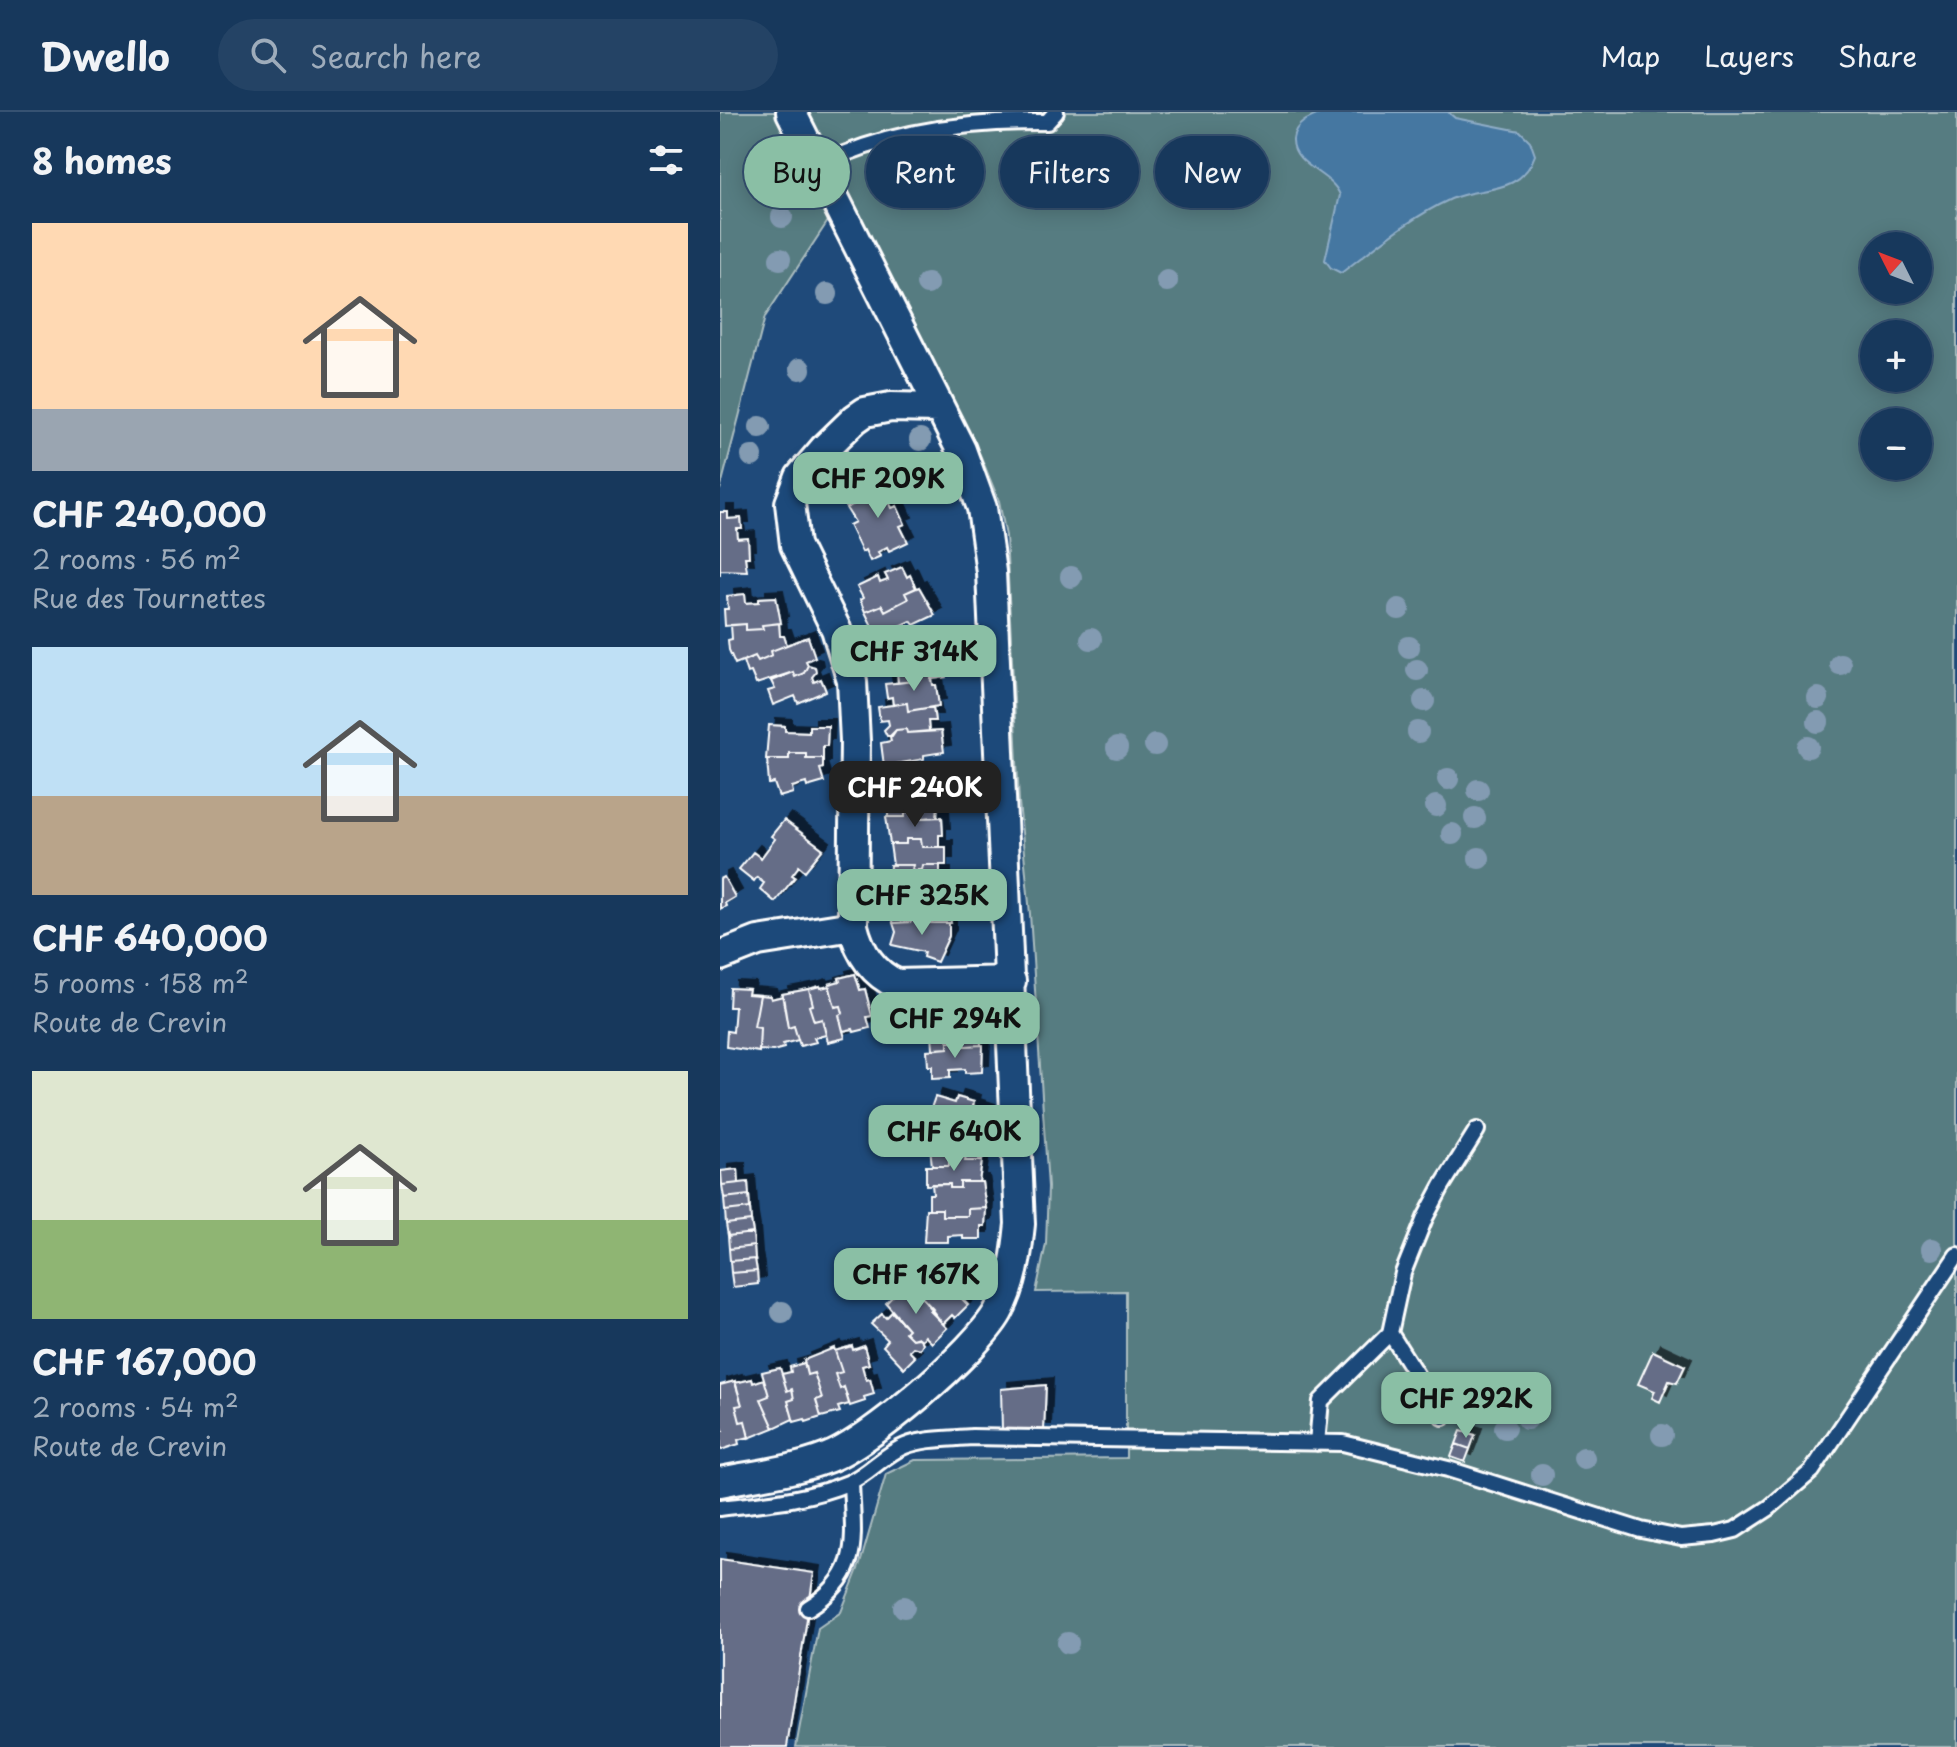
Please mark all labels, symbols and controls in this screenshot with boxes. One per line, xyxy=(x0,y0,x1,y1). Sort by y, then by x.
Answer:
search box xyxy=(218,19,778,91)
text: Dwello xyxy=(40,27,170,84)
icon: search xyxy=(246,33,290,77)
text: Search here xyxy=(310,33,481,78)
text: Map xyxy=(1600,34,1660,77)
text: Layers xyxy=(1704,34,1794,77)
text: Share xyxy=(1838,34,1917,77)
text: 8 homes xyxy=(32,134,172,186)
chip: Buy xyxy=(744,136,850,208)
chip: Rent xyxy=(866,136,984,208)
chip: Filters xyxy=(1000,136,1139,208)
chip: New xyxy=(1155,136,1269,208)
icon: filters xyxy=(644,138,688,182)
north arrow xyxy=(1860,232,1932,304)
map controls xyxy=(1860,232,1932,480)
icon: home xyxy=(288,275,432,419)
button: + xyxy=(1860,320,1932,392)
button: − xyxy=(1860,408,1932,480)
pin: CHF 209K xyxy=(795,452,961,520)
text: CHF 209K xyxy=(811,458,945,497)
text: CHF 240,000 xyxy=(32,487,267,539)
text: 2 rooms · 56 m² xyxy=(32,539,241,578)
text: Rue des Tournettes xyxy=(32,578,265,617)
pin: CHF 314K xyxy=(831,625,997,693)
text: CHF 314K xyxy=(849,631,979,670)
icon: home xyxy=(288,699,432,843)
pin: CHF 240K xyxy=(832,761,998,829)
text: CHF 240K xyxy=(847,767,983,806)
pin: CHF 325K xyxy=(839,869,1005,937)
text: CHF 325K xyxy=(855,875,989,914)
text: CHF 640,000 xyxy=(32,911,268,963)
text: 5 rooms · 158 m² xyxy=(32,963,249,1002)
pin: CHF 294K xyxy=(872,992,1038,1060)
text: CHF 294K xyxy=(889,998,1021,1037)
text: Route de Crevin xyxy=(32,1002,227,1041)
pin: CHF 640K xyxy=(871,1105,1037,1173)
text: CHF 640K xyxy=(886,1111,1022,1150)
icon: home xyxy=(288,1123,432,1267)
pin: CHF 167K xyxy=(833,1248,999,1316)
text: CHF 167K xyxy=(852,1254,980,1293)
text: CHF 167,000 xyxy=(32,1335,257,1387)
pin: CHF 292K xyxy=(1383,1372,1549,1440)
text: CHF 292K xyxy=(1399,1378,1533,1417)
text: 2 rooms · 54 m² xyxy=(32,1387,239,1426)
text: Route de Crevin xyxy=(32,1426,227,1465)

